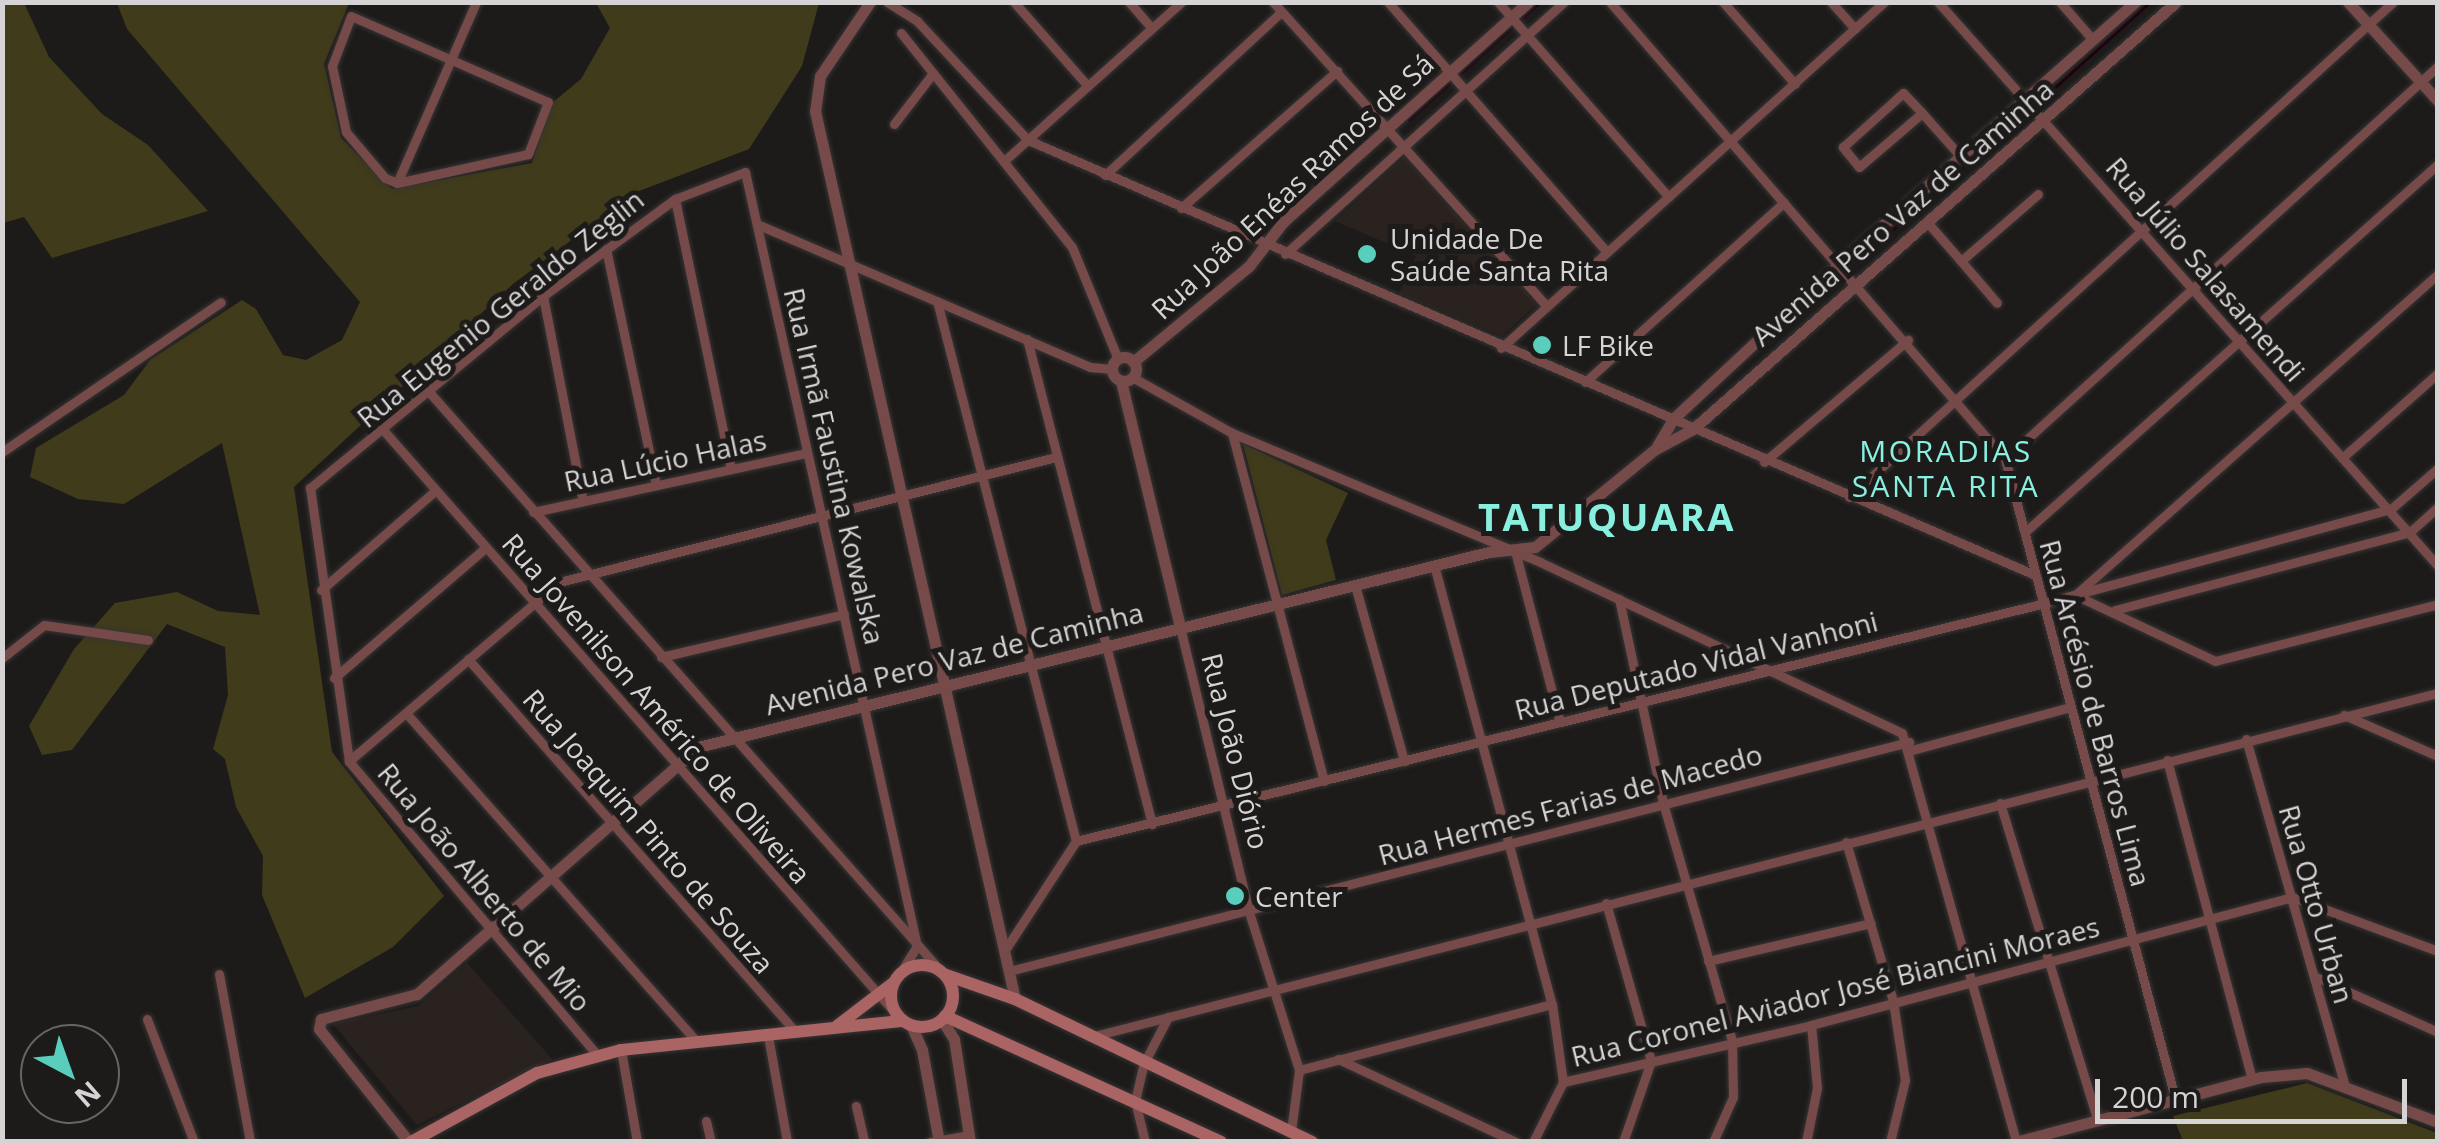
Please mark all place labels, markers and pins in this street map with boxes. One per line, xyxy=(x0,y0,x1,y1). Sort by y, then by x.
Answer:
place label: Unidade De Saúde Santa Rita xyxy=(1390,221,1609,287)
marker: Unidade De Saúde Santa Rita xyxy=(1354,241,1380,267)
place label: LF Bike xyxy=(1562,328,1654,362)
marker: LF Bike xyxy=(1531,334,1553,356)
place label: Center xyxy=(1255,879,1343,913)
marker: Center xyxy=(1224,885,1246,907)

